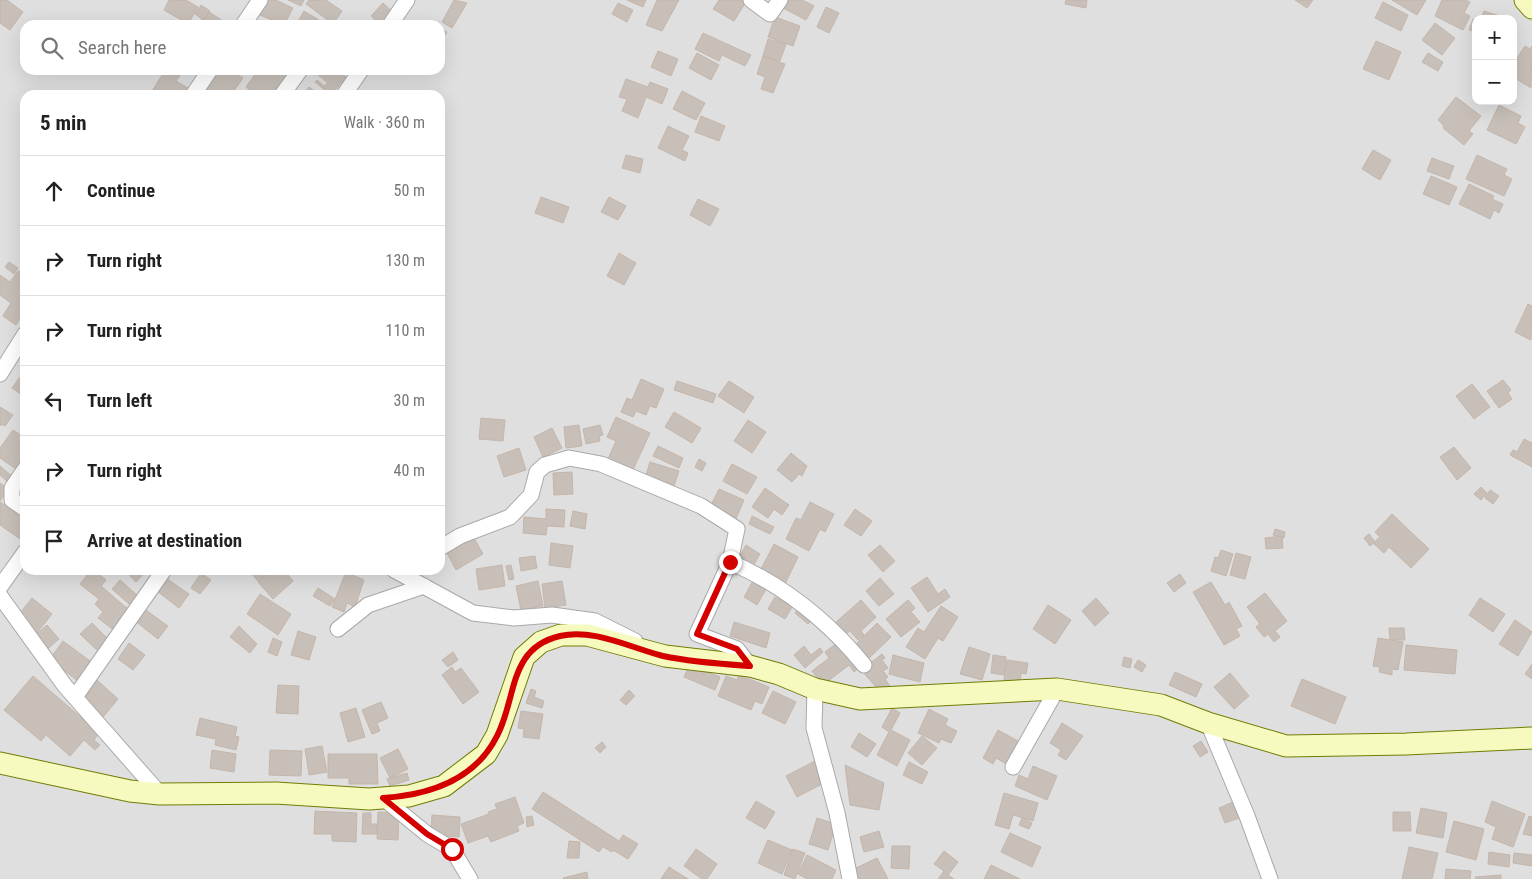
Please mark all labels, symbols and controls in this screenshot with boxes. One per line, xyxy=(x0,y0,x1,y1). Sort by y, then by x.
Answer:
map controls xyxy=(1472,15,1517,105)
button: + xyxy=(1472,15,1517,60)
search box xyxy=(20,20,445,75)
icon: search xyxy=(38,34,66,62)
text: Search here xyxy=(78,36,166,59)
button: − xyxy=(1472,60,1517,105)
text: 5 min xyxy=(40,111,87,135)
text: Walk · 360 m xyxy=(344,113,425,132)
icon: ahead xyxy=(40,177,68,205)
text: Continue xyxy=(87,179,155,202)
text: 50 m xyxy=(393,181,425,200)
icon: right xyxy=(40,247,68,275)
text: Turn right xyxy=(87,249,162,272)
text: 130 m xyxy=(386,251,425,270)
icon: right xyxy=(40,317,68,345)
text: Turn right xyxy=(87,319,162,342)
text: 110 m xyxy=(386,321,425,340)
icon: left xyxy=(40,387,68,415)
text: Turn left xyxy=(87,389,152,412)
text: 30 m xyxy=(393,391,425,410)
icon: right xyxy=(40,457,68,485)
text: Turn right xyxy=(87,459,162,482)
text: 40 m xyxy=(393,461,425,480)
icon: arrive xyxy=(40,527,68,555)
text: Arrive at destination xyxy=(87,529,242,552)
route end xyxy=(719,551,742,574)
route start xyxy=(441,838,464,861)

